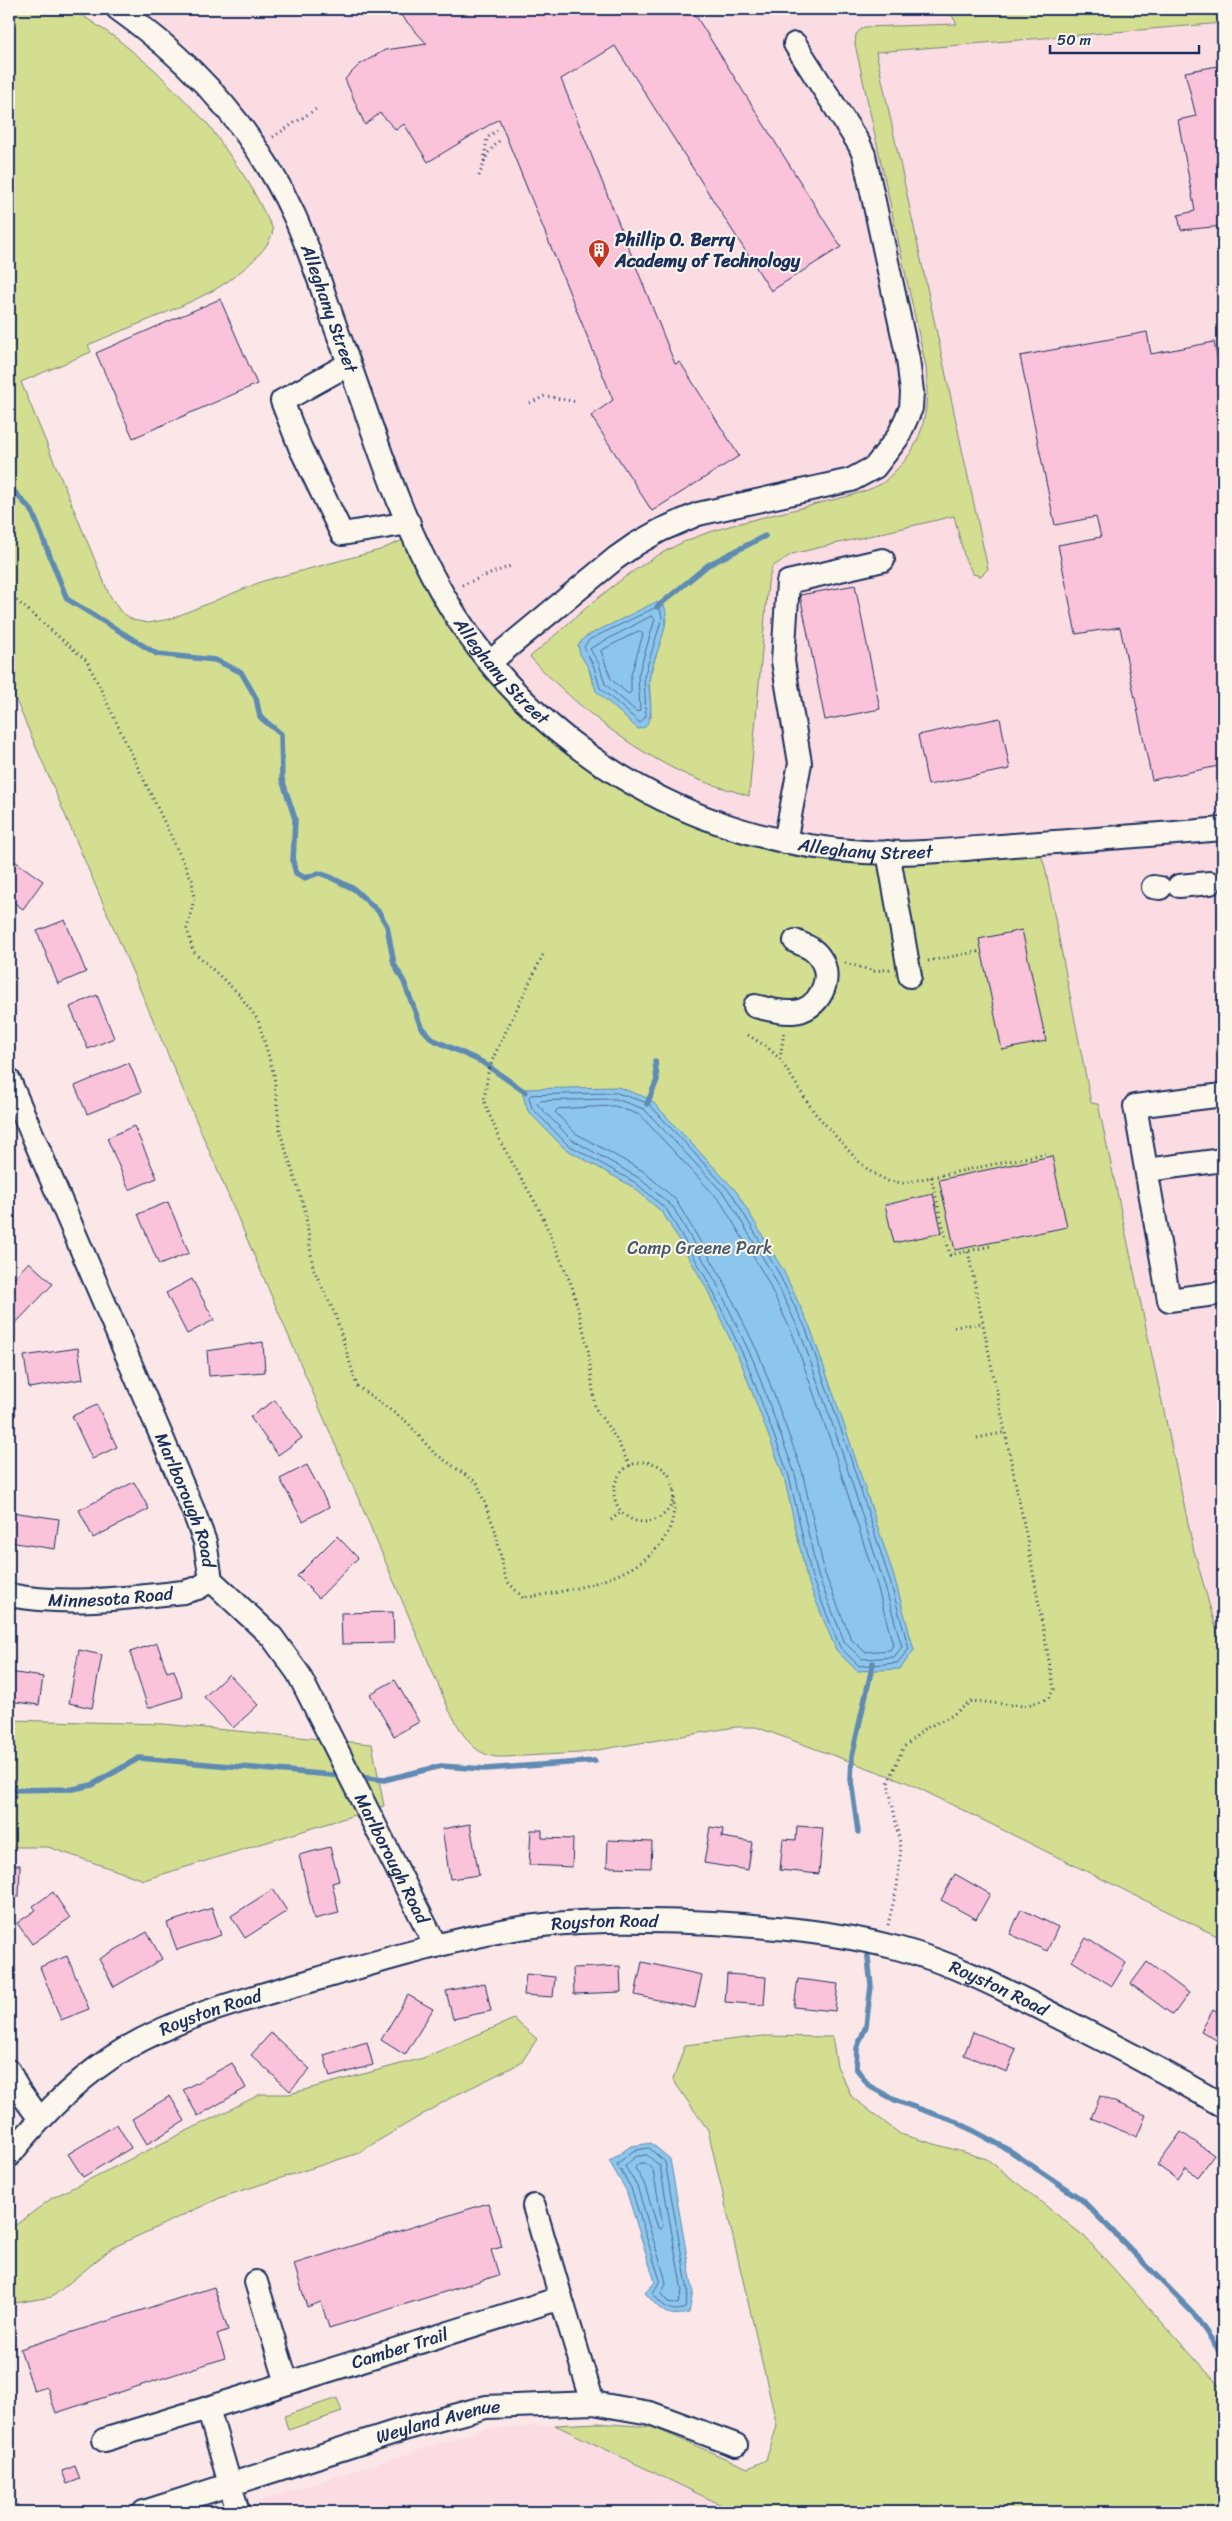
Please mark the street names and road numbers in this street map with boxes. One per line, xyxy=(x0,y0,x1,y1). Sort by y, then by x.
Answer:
street label: Alleghany Street xyxy=(291,238,367,378)
street label: Alleghany Street xyxy=(444,610,557,734)
street label: Alleghany Street xyxy=(795,828,935,869)
street label: Marlborough Road xyxy=(146,1427,225,1571)
street label: Minnesota Road xyxy=(48,1577,176,1616)
street label: Marlborough Road xyxy=(345,1787,439,1931)
street label: Royston Road xyxy=(550,1905,660,1940)
street label: Royston Road xyxy=(944,1951,1056,2026)
street label: Royston Road xyxy=(154,1979,267,2045)
street label: Camber Trail xyxy=(347,2318,453,2378)
street label: Weyland Avenue xyxy=(371,2390,501,2453)

